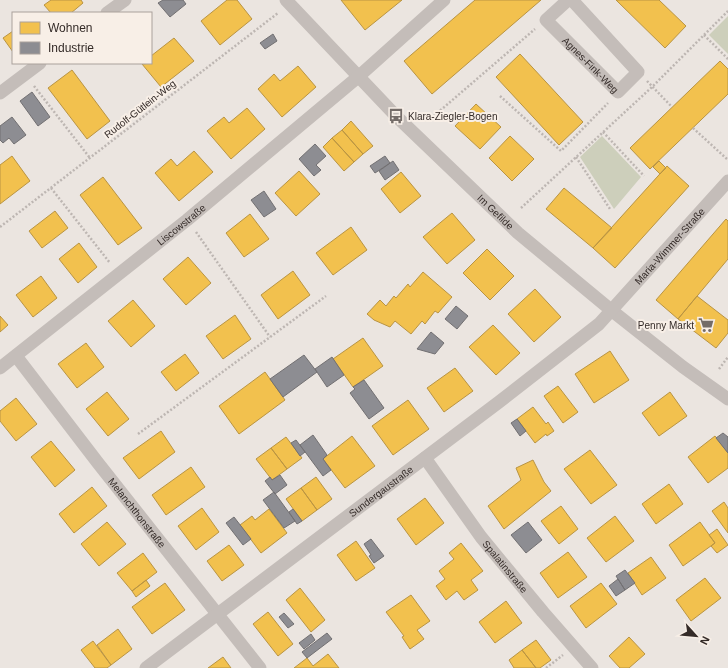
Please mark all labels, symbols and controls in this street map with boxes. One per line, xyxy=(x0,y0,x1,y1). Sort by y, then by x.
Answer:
legend xyxy=(12,12,152,64)
text: Wohnen xyxy=(48,21,92,35)
street label: Agnes-Fink-Weg xyxy=(561,35,621,95)
text: Industrie xyxy=(48,41,94,55)
street label: Rudolf-Gütlein-Weg xyxy=(102,78,178,140)
bus stop icon: Klara-Ziegler-Bogen xyxy=(387,107,405,125)
place label: Klara-Ziegler-Bogen xyxy=(408,111,498,122)
street label: Im Gefilde xyxy=(475,192,516,232)
street label: Liscowstraße xyxy=(155,201,208,247)
street label: Maria-Wimmer-Straße xyxy=(632,205,707,286)
supermarket icon: Penny Markt xyxy=(697,316,715,334)
place label: Penny Markt xyxy=(638,320,694,331)
street label: Sundergaustraße xyxy=(347,463,415,519)
street label: Melanchthonstraße xyxy=(106,476,168,550)
street label: Spalatinstraße xyxy=(481,538,530,595)
north arrow xyxy=(676,616,716,656)
text: N xyxy=(698,634,712,647)

